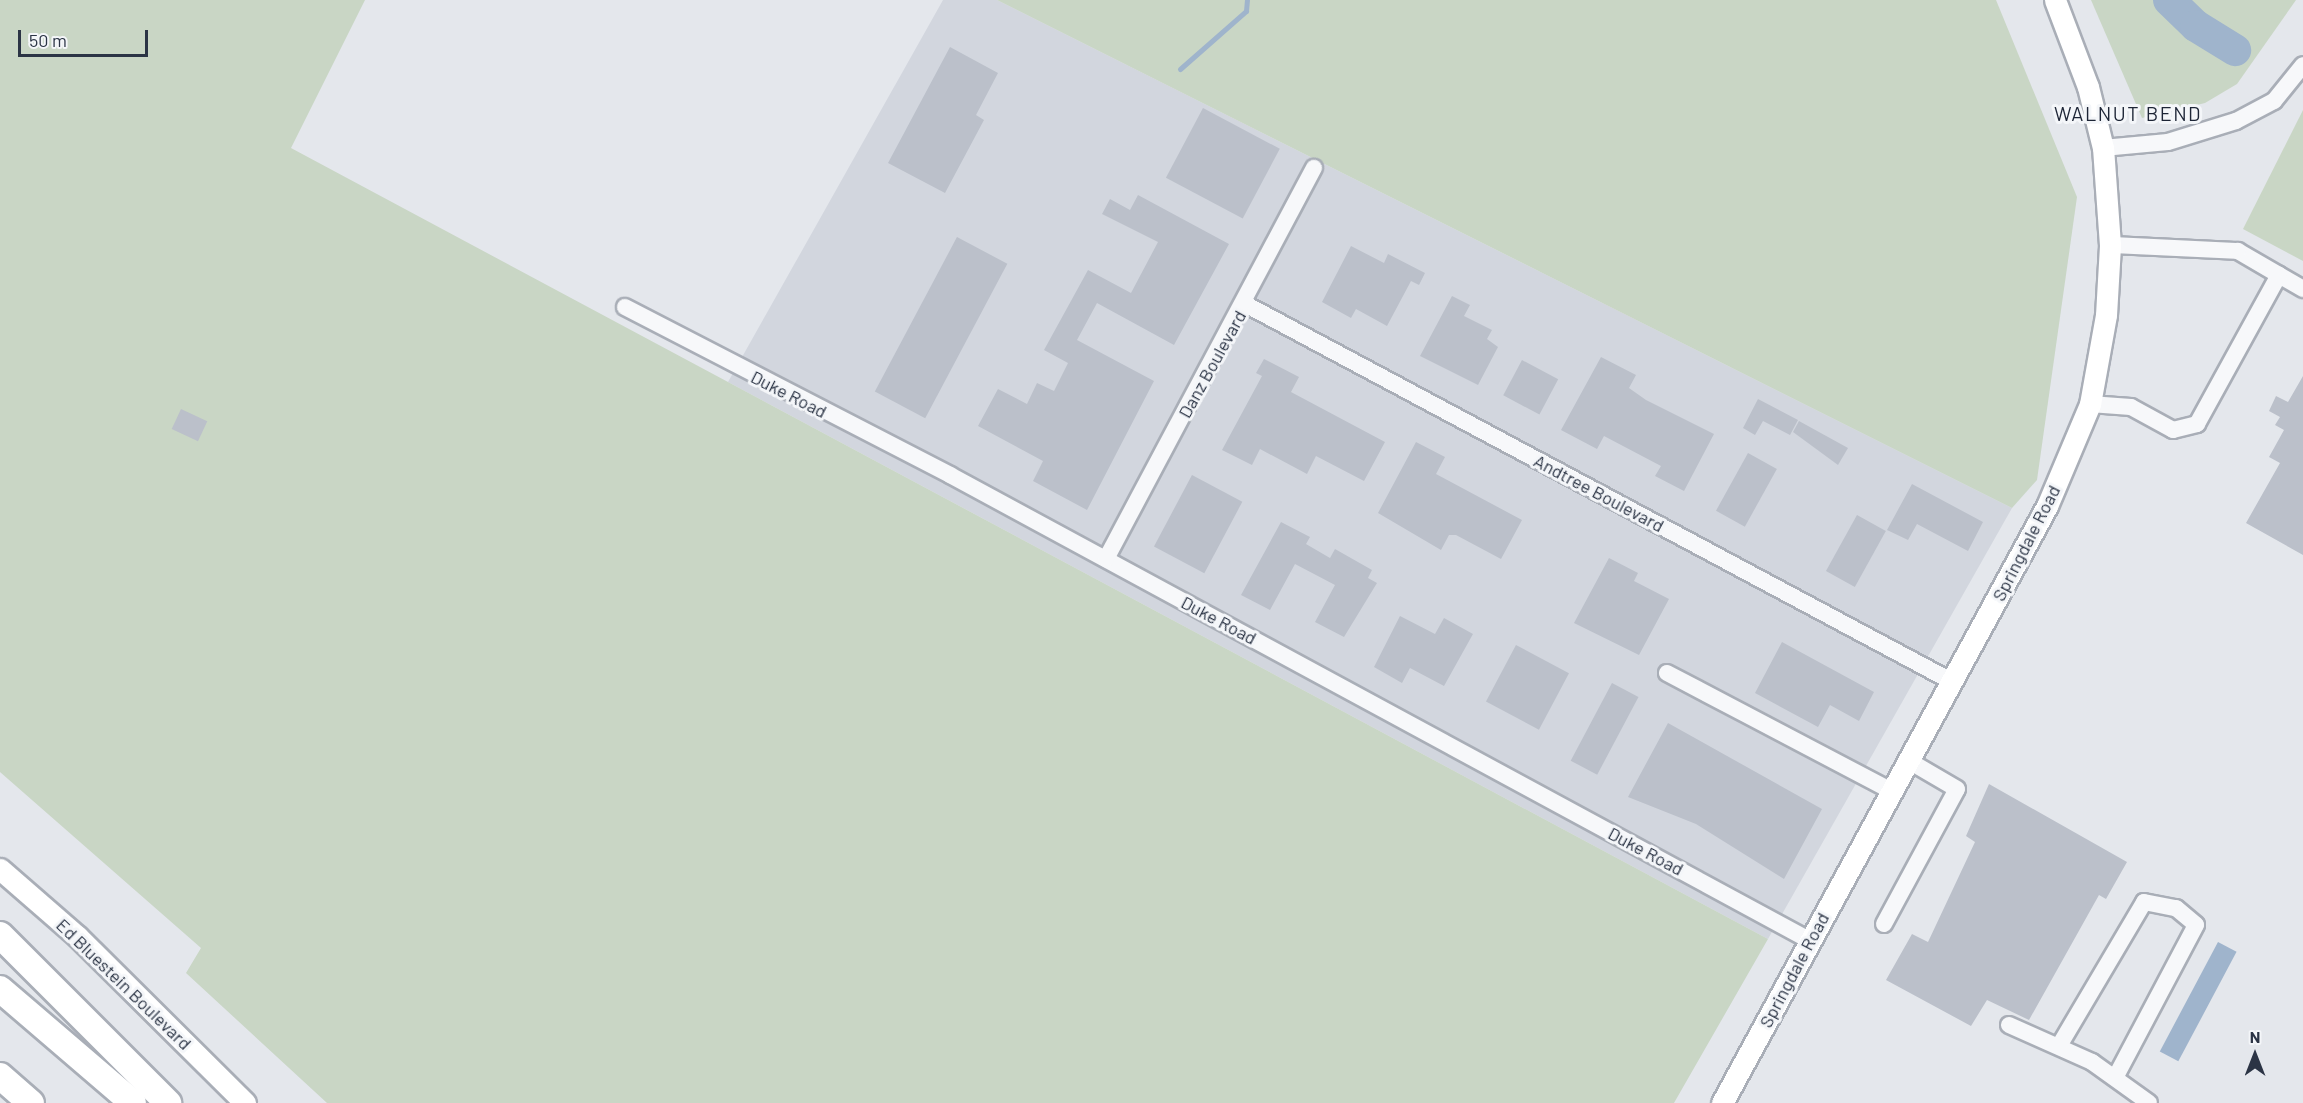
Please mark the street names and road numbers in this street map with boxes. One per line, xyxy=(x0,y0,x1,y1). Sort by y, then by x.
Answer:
street label: Danz Boulevard xyxy=(1174,306,1250,422)
street label: Duke Road xyxy=(747,366,831,422)
street label: Andtree Boulevard xyxy=(1530,450,1668,536)
street label: Springdale Road xyxy=(1988,481,2064,605)
street label: Duke Road xyxy=(1178,591,1260,649)
street label: Duke Road xyxy=(1605,822,1687,880)
street label: Springdale Road xyxy=(1755,909,1833,1031)
street label: Ed Bluestein Boulevard xyxy=(52,914,196,1054)

